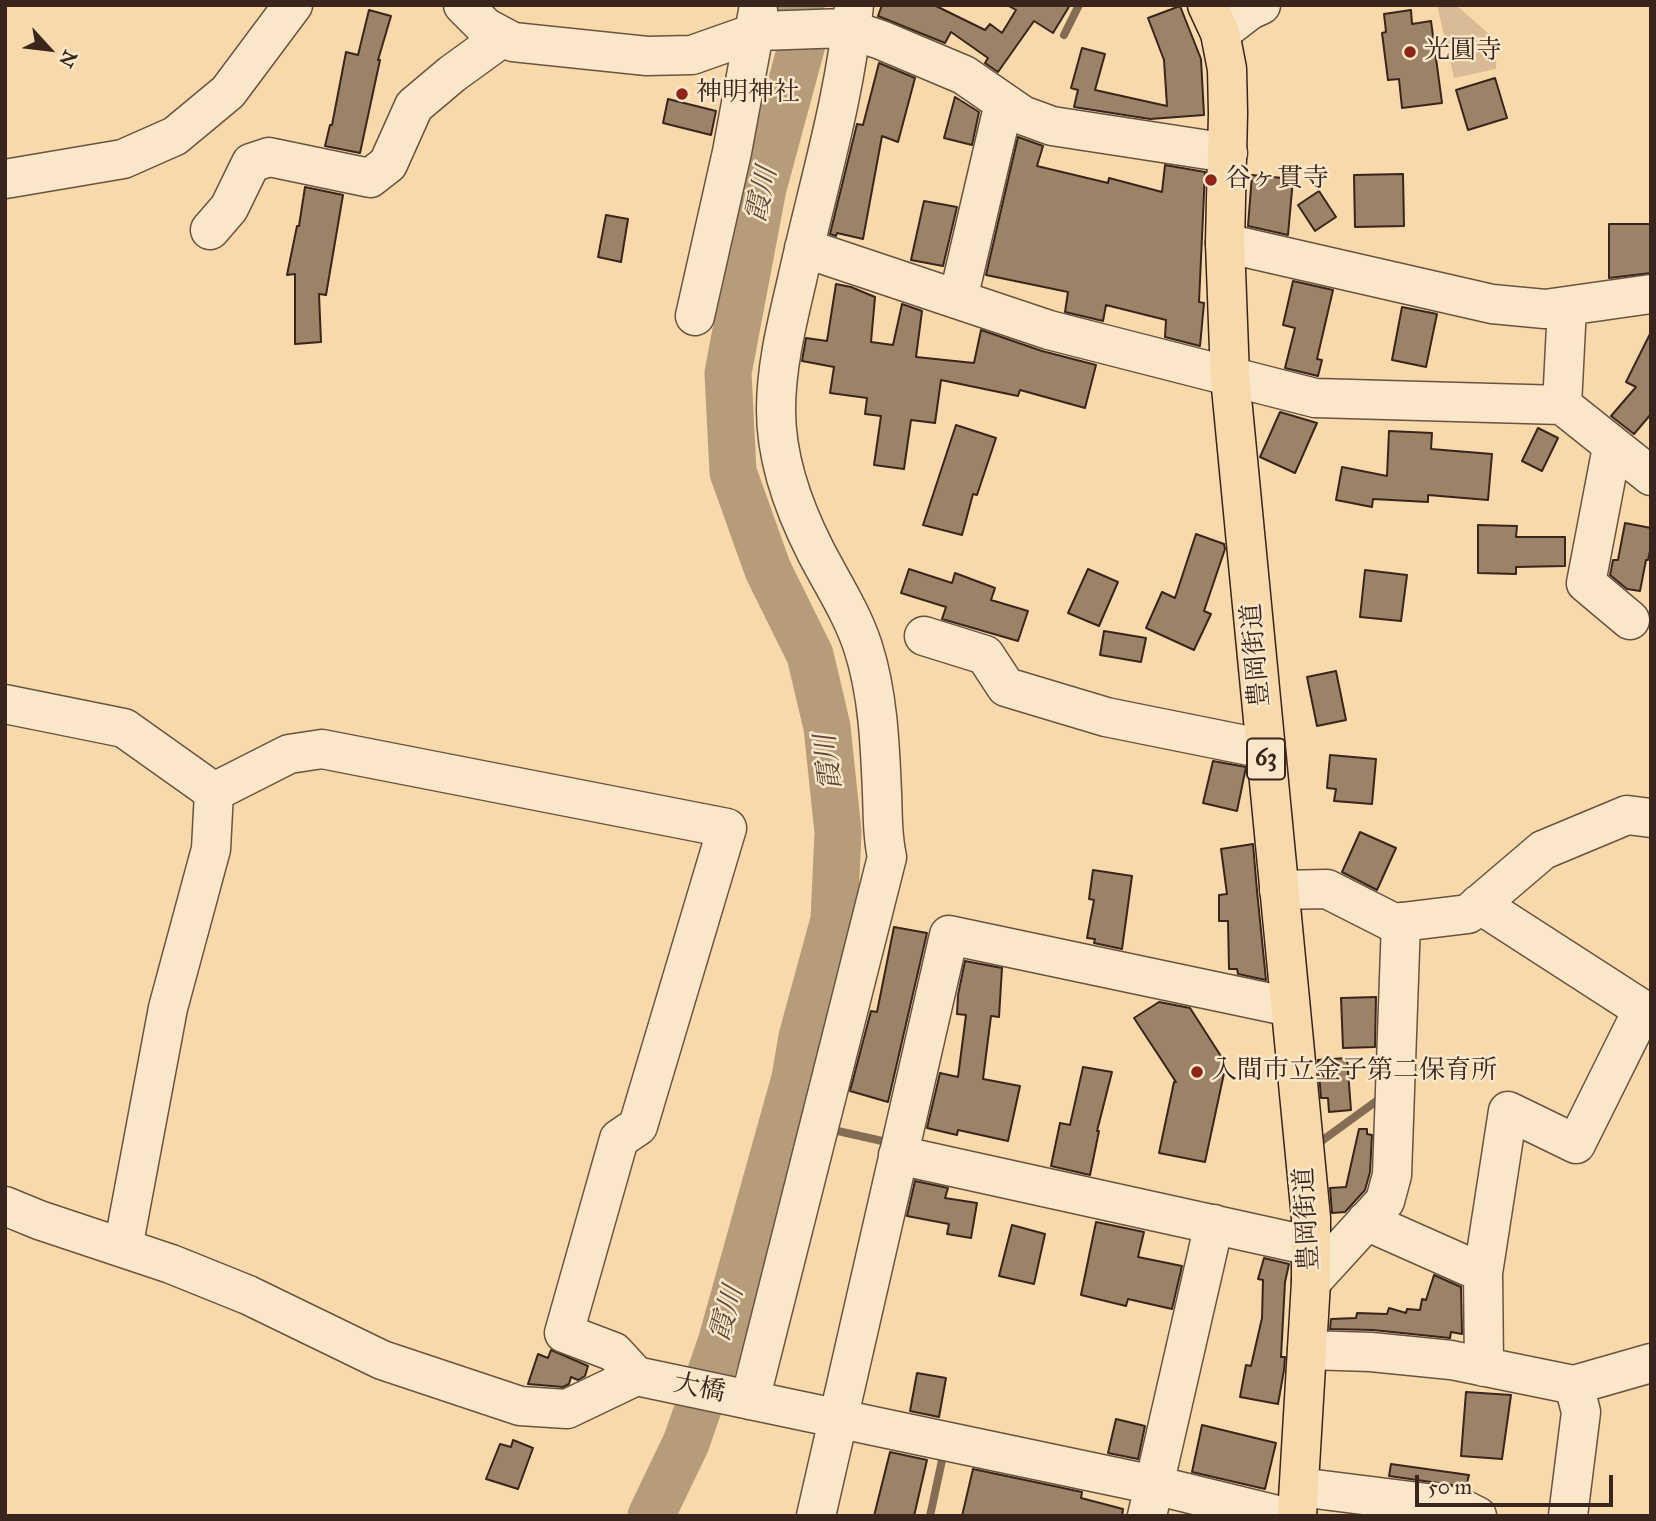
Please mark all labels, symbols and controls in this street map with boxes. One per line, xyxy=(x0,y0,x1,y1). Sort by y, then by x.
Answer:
north arrow xyxy=(14,14,84,84)
place label: 光圓寺 xyxy=(1424,36,1502,68)
marker: 光圓寺 xyxy=(1402,44,1418,60)
text: N xyxy=(54,46,82,71)
place label: 神明神社 xyxy=(696,78,800,110)
marker: 神明神社 xyxy=(674,86,690,102)
water label: 霞川 xyxy=(740,164,786,226)
place label: 谷ヶ貫寺 xyxy=(1225,164,1329,196)
marker: 谷ヶ貫寺 xyxy=(1203,172,1219,188)
street label: 豊岡街道 xyxy=(1237,602,1277,708)
water label: 霞川 xyxy=(810,732,850,792)
road number: 63 xyxy=(1247,738,1285,780)
place label: 入間市立金子第二保育所 xyxy=(1211,1056,1497,1088)
marker: 入間市立金子第二保育所 xyxy=(1189,1064,1205,1080)
street label: 豊岡街道 xyxy=(1290,1166,1326,1272)
water label: 霞川 xyxy=(704,1282,752,1346)
street label: 大橋 xyxy=(670,1368,728,1410)
scale bar xyxy=(1418,1462,1616,1506)
text: 50 m xyxy=(1428,1474,1472,1500)

